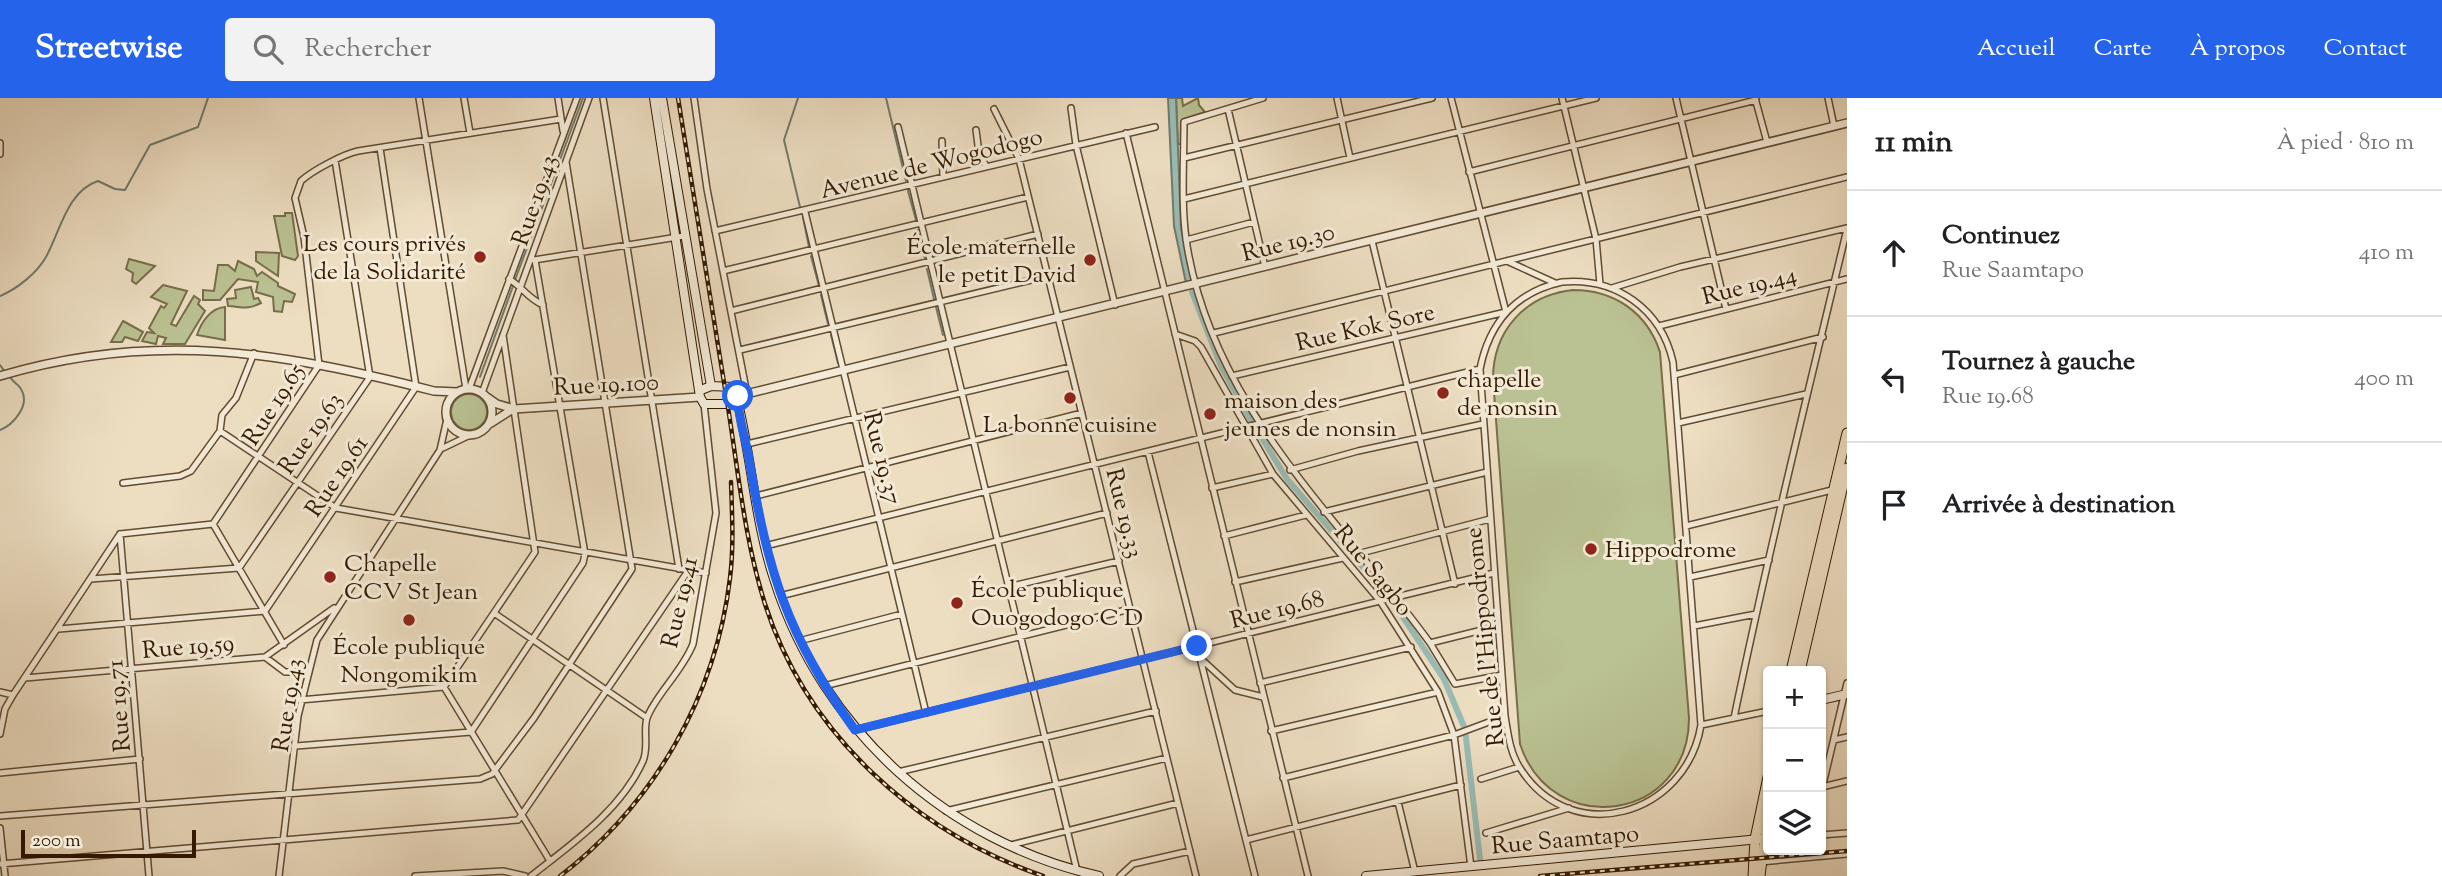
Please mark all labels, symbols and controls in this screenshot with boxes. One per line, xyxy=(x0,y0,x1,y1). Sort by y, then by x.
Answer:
search box xyxy=(225,18,715,81)
text: Streetwise xyxy=(35,25,183,73)
icon: search xyxy=(249,30,287,68)
text: Rechercher xyxy=(305,31,432,68)
text: Accueil xyxy=(1977,32,2056,66)
text: Carte xyxy=(2094,32,2152,66)
text: À propos xyxy=(2190,32,2285,66)
text: Contact xyxy=(2323,32,2407,66)
street label: Avenue de Wogodogo xyxy=(817,121,1046,209)
text: 11 min xyxy=(1875,122,1953,165)
text: À pied · 810 m xyxy=(2277,127,2414,160)
street label: Rue 19.43 xyxy=(505,151,567,251)
street label: Rue 19.30 xyxy=(1239,216,1338,272)
text: Continuez xyxy=(1942,218,2060,255)
place label: Les cours privés de la Solidarité xyxy=(303,228,466,290)
place label: École maternelle le petit David xyxy=(906,231,1076,293)
icon: ahead xyxy=(1875,234,1913,272)
text: 410 m xyxy=(2359,237,2414,270)
marker: Les cours privés de la Solidarité xyxy=(472,249,488,265)
marker: École maternelle le petit David xyxy=(1082,252,1098,268)
text: Rue Saamtapo xyxy=(1942,255,2084,288)
street label: Rue 19.44 xyxy=(1699,259,1800,315)
street label: Rue Kok Sore xyxy=(1293,296,1438,361)
text: Tournez à gauche xyxy=(1942,344,2135,381)
street label: Rue 19.65 xyxy=(235,357,314,453)
icon: left xyxy=(1875,360,1913,398)
text: 400 m xyxy=(2354,363,2414,396)
place label: chapelle de nonsin xyxy=(1457,364,1558,426)
street label: Rue 19.100 xyxy=(552,366,660,406)
route start xyxy=(722,380,753,411)
text: Rue 19.68 xyxy=(1942,381,2034,414)
place label: maison des jeunes de nonsin xyxy=(1224,385,1397,447)
marker: chapelle de nonsin xyxy=(1435,385,1451,401)
street label: Rue 19.63 xyxy=(271,386,352,482)
marker: La bonne cuisine xyxy=(1062,390,1078,406)
marker: maison des jeunes de nonsin xyxy=(1202,406,1218,422)
street label: Rue 19.37 xyxy=(853,409,909,508)
place label: La bonne cuisine xyxy=(983,409,1157,443)
street label: Rue 19.61 xyxy=(298,430,377,525)
street label: Rue 19.33 xyxy=(1095,465,1151,562)
icon: arrive xyxy=(1875,486,1913,524)
text: Arrivée à destination xyxy=(1942,487,2175,524)
street label: Rue Sagbo xyxy=(1325,518,1420,624)
street label: Rue de l'Hippodrome xyxy=(1458,525,1514,748)
place label: Hippodrome xyxy=(1605,534,1736,568)
marker: Hippodrome xyxy=(1583,541,1599,557)
place label: Chapelle CCV St Jean xyxy=(344,548,478,610)
street label: Rue 19.41 xyxy=(654,554,708,651)
marker: Chapelle CCV St Jean xyxy=(322,569,338,585)
place label: École publique Ouogodogo C D xyxy=(971,574,1143,636)
street label: Rue 19.68 xyxy=(1227,583,1328,639)
marker: École publique Ouogodogo C D xyxy=(949,595,965,611)
marker: École publique Nongomikim xyxy=(401,612,417,628)
street label: Rue 19.59 xyxy=(141,627,236,669)
route end xyxy=(1181,630,1212,661)
place label: École publique Nongomikim xyxy=(333,631,485,693)
street label: Rue 19.43 xyxy=(265,656,313,754)
street label: Rue 19.71 xyxy=(99,658,141,753)
map controls xyxy=(1763,666,1826,855)
button: + xyxy=(1763,666,1826,729)
button: − xyxy=(1763,729,1826,792)
button: layers xyxy=(1763,792,1826,855)
street label: Rue Saamtapo xyxy=(1490,818,1640,864)
scale bar xyxy=(21,827,196,859)
text: 200 m xyxy=(32,828,81,855)

